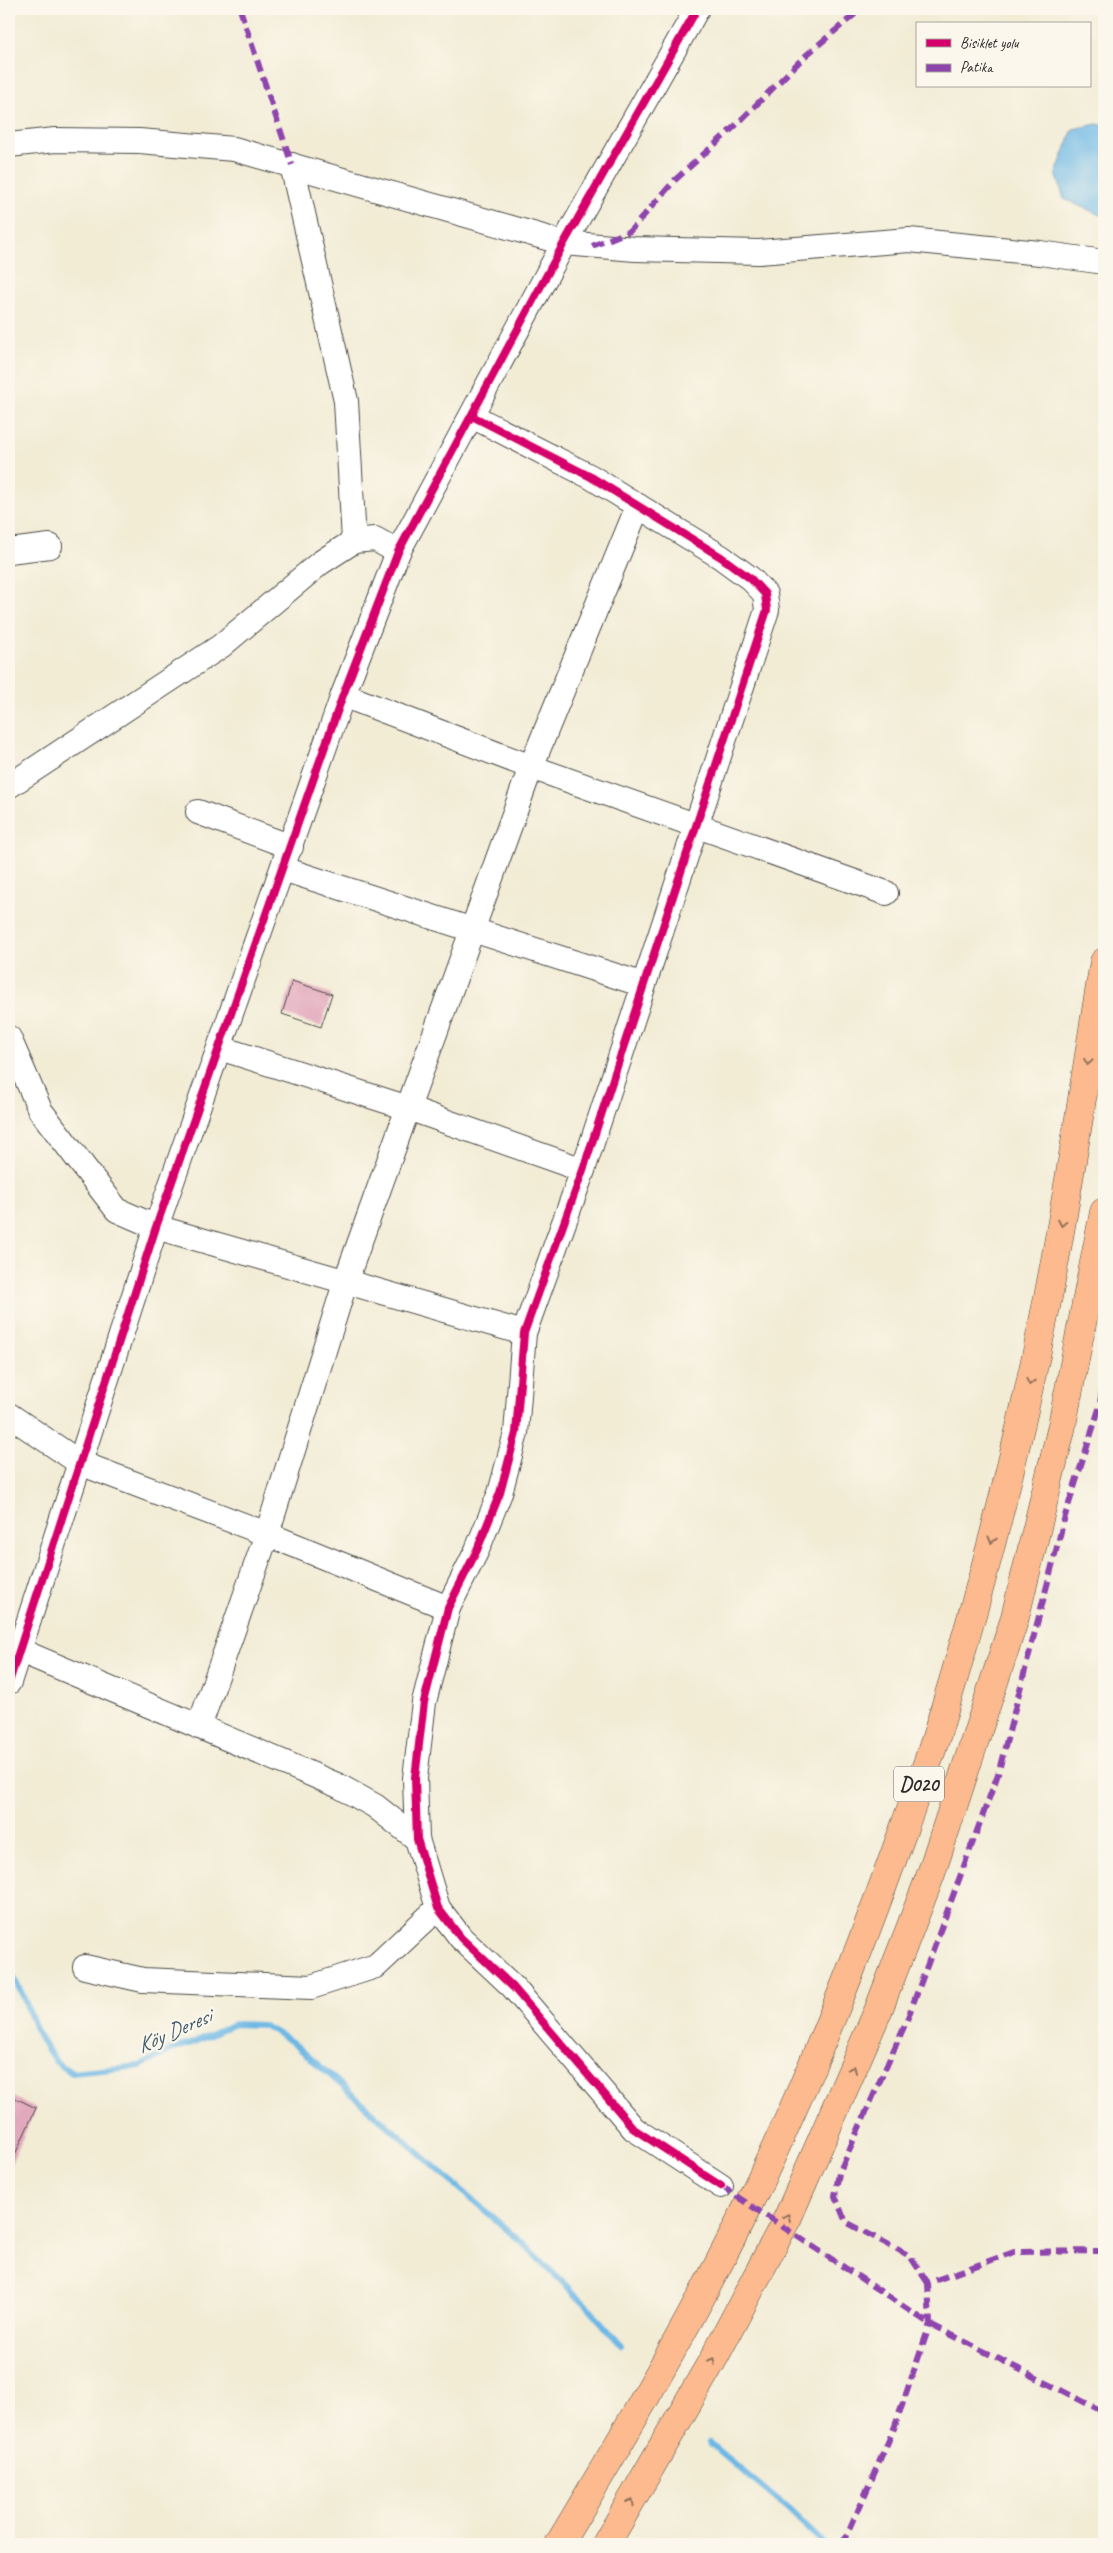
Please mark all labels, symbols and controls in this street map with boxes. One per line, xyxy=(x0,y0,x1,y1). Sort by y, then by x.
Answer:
legend xyxy=(916,22,1090,88)
text: Bisiklet yolu xyxy=(960,34,1020,53)
text: Patika xyxy=(960,58,994,77)
one-way arrow xyxy=(1083,1058,1093,1066)
one-way arrow xyxy=(1057,1218,1067,1227)
one-way arrow xyxy=(1025,1377,1036,1386)
one-way arrow xyxy=(987,1535,998,1544)
road number: D020 xyxy=(894,1766,944,1802)
water label: Köy Deresi xyxy=(133,2000,221,2060)
one-way arrow xyxy=(847,2065,858,2074)
one-way arrow xyxy=(781,2214,791,2223)
one-way arrow xyxy=(706,2358,716,2367)
one-way arrow xyxy=(625,2499,635,2508)

